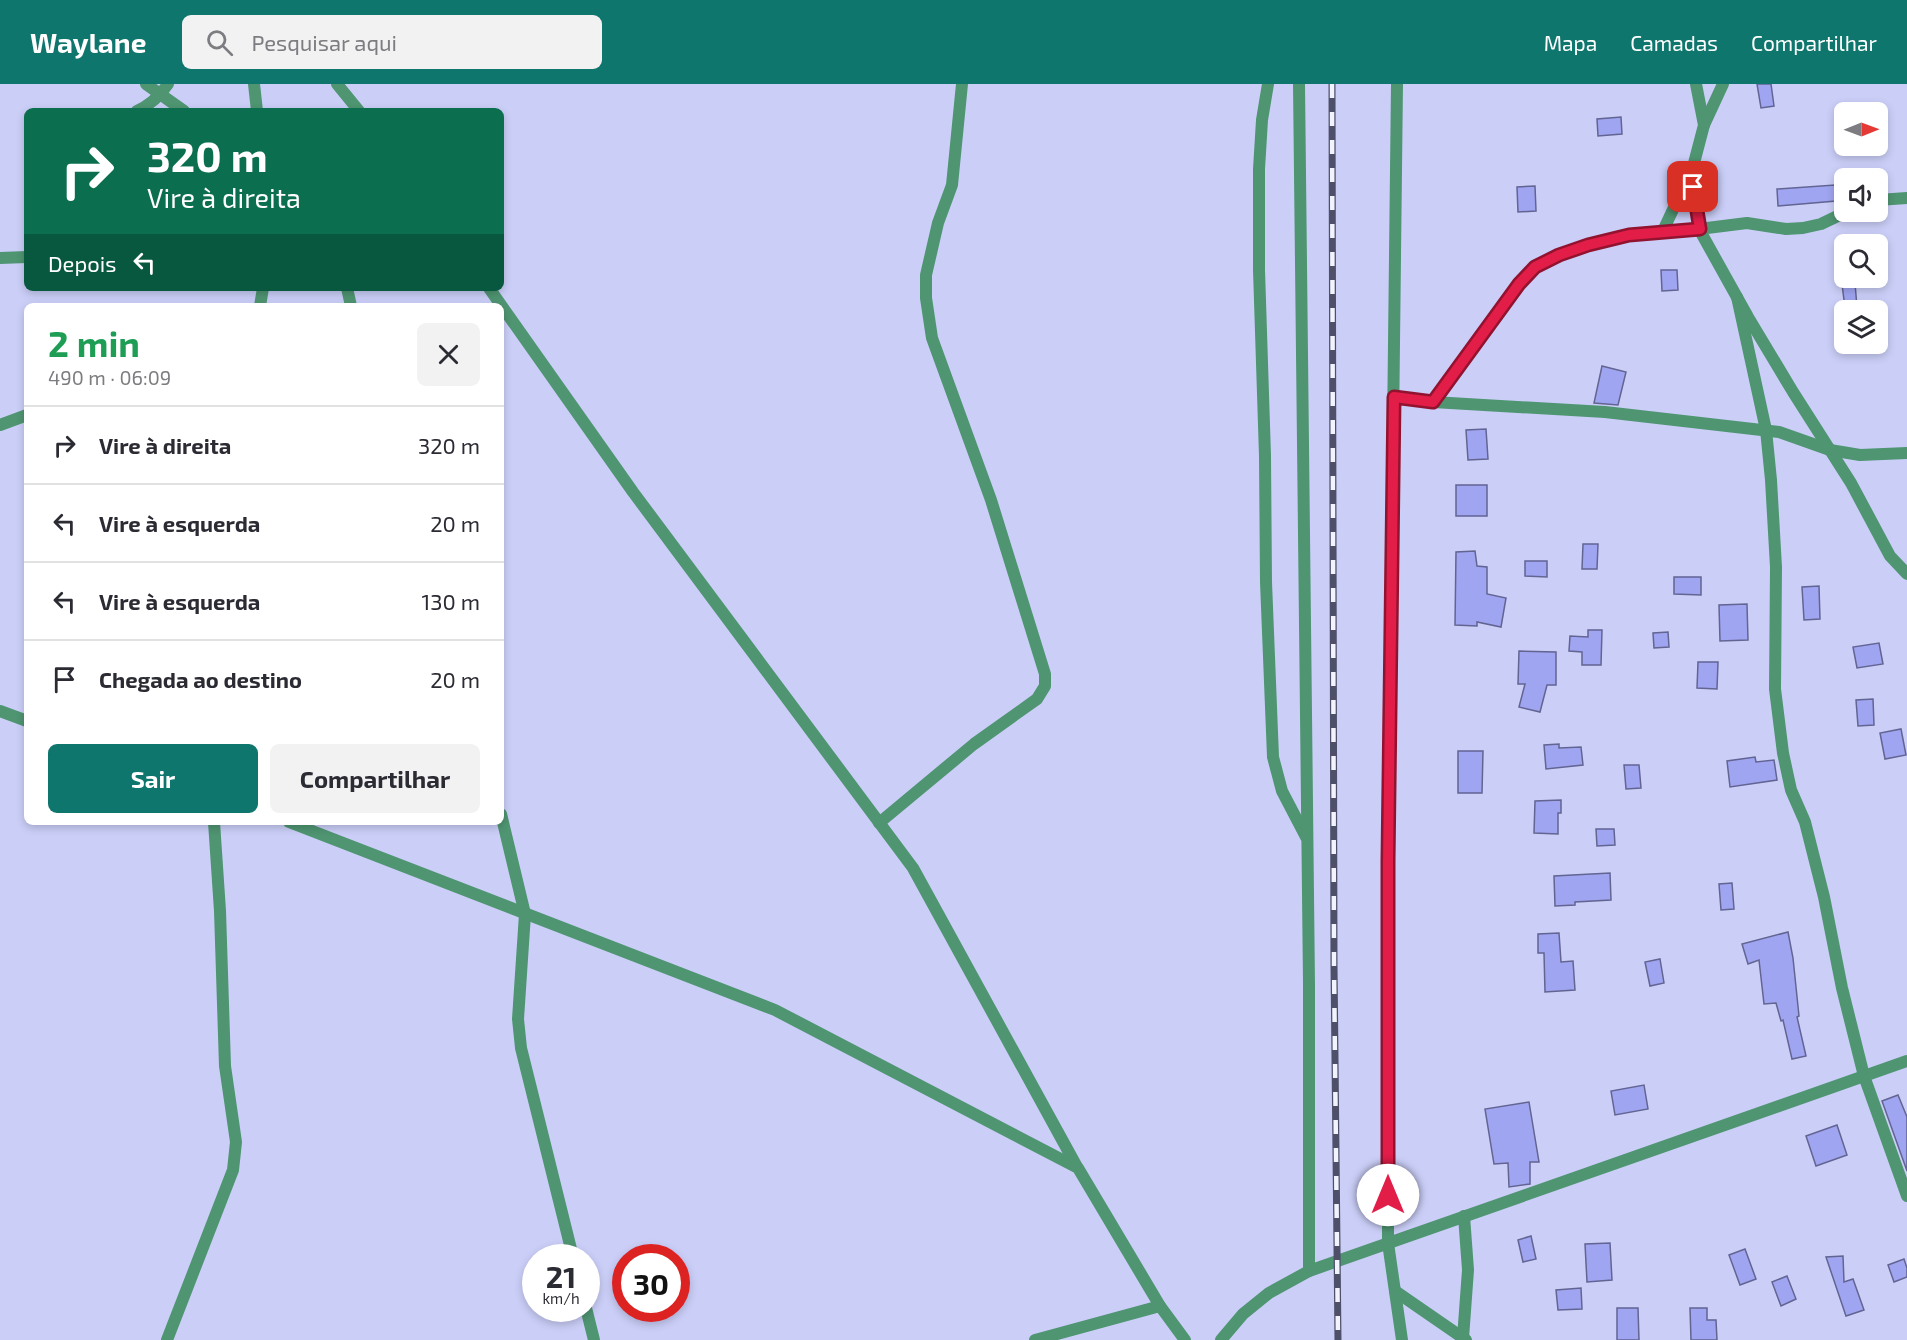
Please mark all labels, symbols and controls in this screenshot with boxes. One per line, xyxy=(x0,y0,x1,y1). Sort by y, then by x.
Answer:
search box xyxy=(182,15,602,69)
text: Waylane xyxy=(30,25,146,59)
icon: search xyxy=(203,26,236,59)
text: Pesquisar aqui xyxy=(251,29,397,55)
text: Mapa xyxy=(1544,30,1597,55)
text: Camadas xyxy=(1630,30,1718,55)
text: Compartilhar xyxy=(1751,30,1877,55)
north arrow xyxy=(1834,102,1888,156)
map controls xyxy=(1834,102,1888,354)
text: 320 m xyxy=(147,130,268,180)
icon: right xyxy=(48,132,126,210)
pin xyxy=(1667,161,1718,212)
button: sound xyxy=(1834,168,1888,222)
icon: arrive xyxy=(1676,170,1709,203)
text: Vire à direita xyxy=(147,181,301,213)
button: search xyxy=(1834,234,1888,288)
icon: left xyxy=(128,246,161,279)
text: Depois xyxy=(48,250,116,276)
button: layers xyxy=(1834,300,1888,354)
text: 2 min xyxy=(48,321,140,364)
button: close xyxy=(417,323,480,386)
text: 490 m · 06:09 xyxy=(48,365,171,389)
icon: right xyxy=(48,429,81,462)
text: Vire à direita xyxy=(99,432,231,458)
text: 320 m xyxy=(418,432,480,458)
icon: left xyxy=(48,507,81,540)
text: Vire à esquerda xyxy=(99,510,260,536)
text: 20 m xyxy=(430,510,480,536)
icon: left xyxy=(48,585,81,618)
text: Vire à esquerda xyxy=(99,588,260,614)
text: 130 m xyxy=(422,588,480,614)
icon: arrive xyxy=(48,663,81,696)
text: Chegada ao destino xyxy=(99,666,302,692)
text: 20 m xyxy=(430,666,480,692)
button: Sair xyxy=(48,744,258,813)
button: Compartilhar xyxy=(270,744,480,813)
position arrow xyxy=(1356,1163,1420,1227)
speed limit sign: 30 xyxy=(612,1244,690,1322)
text: 21 xyxy=(546,1258,576,1294)
text: km/h xyxy=(542,1289,580,1307)

